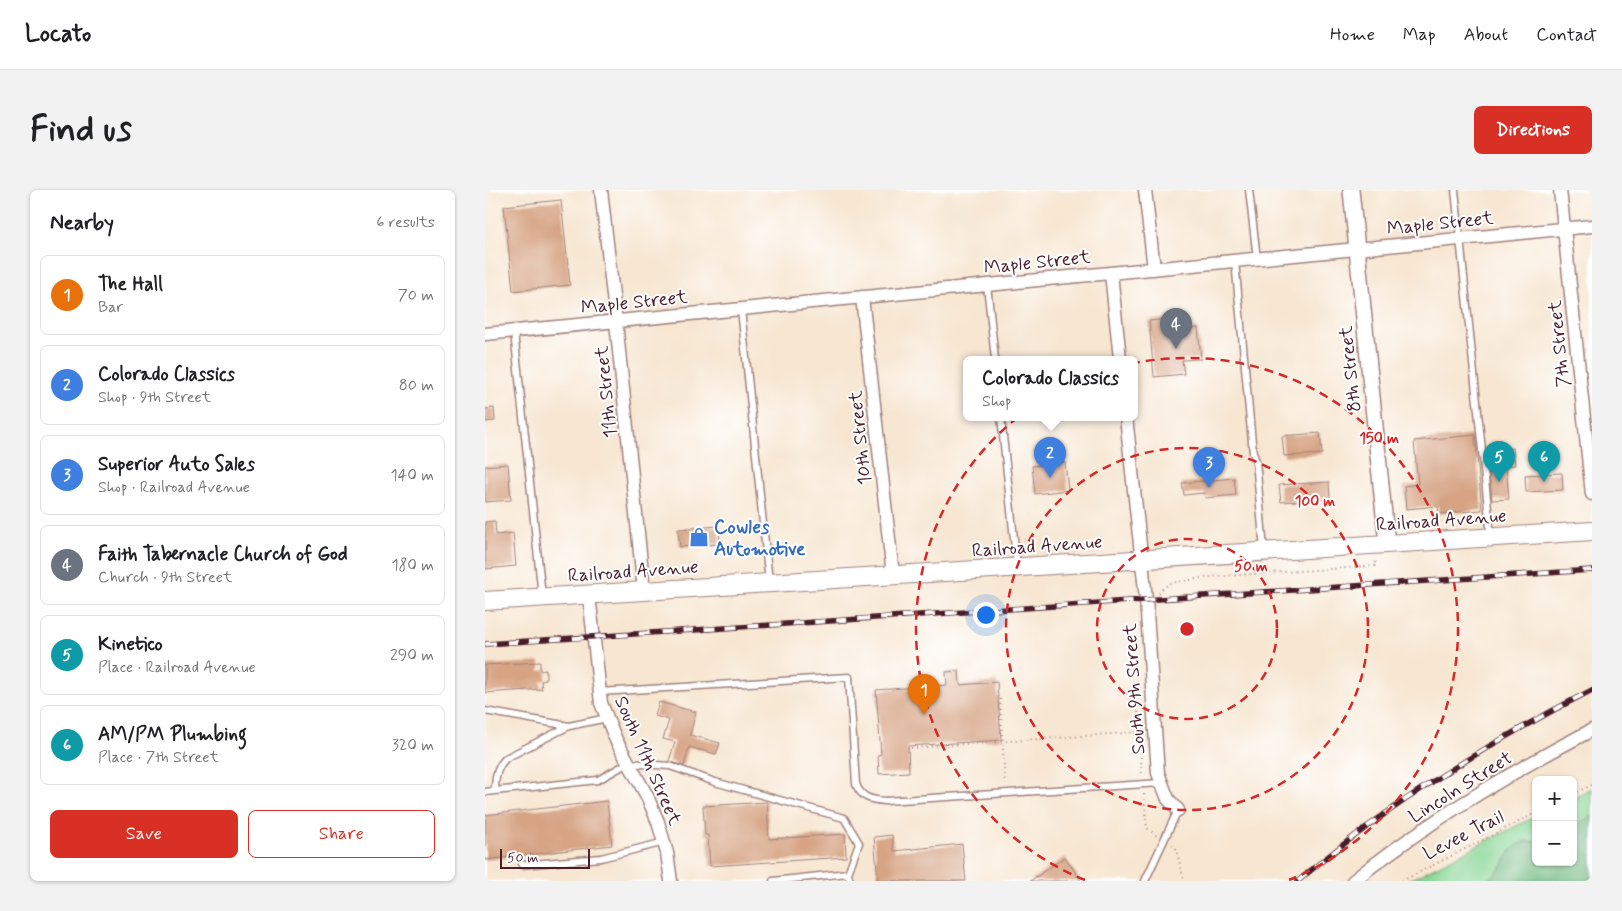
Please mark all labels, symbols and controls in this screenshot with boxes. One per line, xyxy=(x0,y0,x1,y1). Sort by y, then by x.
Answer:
text: Locato xyxy=(25,19,91,50)
text: Home xyxy=(1330,23,1375,47)
text: Map xyxy=(1403,23,1436,47)
text: About xyxy=(1464,23,1508,47)
text: Contact xyxy=(1536,23,1597,47)
button: Directions xyxy=(1474,106,1592,154)
text: Find us xyxy=(30,107,132,153)
street label: Maple Street xyxy=(1386,205,1495,242)
text: Nearby xyxy=(50,209,114,237)
text: 6 results xyxy=(376,212,435,233)
street label: Maple Street xyxy=(983,244,1092,281)
text: The Hall xyxy=(98,272,163,297)
street label: Maple Street xyxy=(580,284,689,321)
text: 1 xyxy=(63,285,71,306)
text: 70 m xyxy=(398,285,434,306)
text: Bar xyxy=(98,297,123,318)
street label: 7th Street xyxy=(1543,299,1576,388)
pin: 4 xyxy=(1160,308,1192,349)
street label: 8th Street xyxy=(1334,325,1367,413)
street label: 11th Street xyxy=(589,345,624,439)
popup xyxy=(963,356,1138,421)
text: Colorado Classics xyxy=(98,362,235,387)
text: Colorado Classics xyxy=(982,366,1119,391)
text: 2 xyxy=(63,375,71,396)
text: 80 m xyxy=(399,375,434,396)
text: Shop · 9th Street xyxy=(98,387,211,408)
street label: 10th Street xyxy=(843,389,878,486)
text: Shop xyxy=(982,391,1011,412)
text: 150 m xyxy=(1359,429,1399,449)
pin: 2 xyxy=(1034,437,1066,478)
pin: 5 xyxy=(1483,441,1515,482)
pin: 6 xyxy=(1528,441,1560,482)
pin: 3 xyxy=(1193,447,1225,488)
text: Superior Auto Sales xyxy=(98,452,255,477)
text: 3 xyxy=(63,465,71,486)
text: 140 m xyxy=(390,465,434,486)
text: Shop · Railroad Avenue xyxy=(98,477,250,498)
text: 100 m xyxy=(1295,492,1335,512)
street label: Railroad Avenue xyxy=(1375,503,1507,538)
place label: Cowles Automotive xyxy=(714,515,806,562)
shop icon: Cowles Automotive xyxy=(688,526,710,548)
street label: Railroad Avenue xyxy=(971,529,1103,564)
text: Faith Tabernacle Church of God xyxy=(98,542,348,567)
street label: Railroad Avenue xyxy=(567,554,699,589)
text: 4 xyxy=(62,555,72,576)
text: 180 m xyxy=(391,555,434,576)
text: 50 m xyxy=(1234,557,1268,577)
text: Church · 9th Street xyxy=(98,567,232,588)
your location xyxy=(973,602,999,628)
centre of rings xyxy=(1178,620,1196,638)
street label: South 9th Street xyxy=(1117,623,1152,755)
text: Kinetico xyxy=(98,632,163,657)
text: 5 xyxy=(62,645,72,666)
text: 290 m xyxy=(390,645,434,666)
text: Place · Railroad Avenue xyxy=(98,657,256,678)
pin: 1 xyxy=(908,674,940,715)
street label: South 11th Street xyxy=(608,692,687,829)
text: AM/PM Plumbing xyxy=(98,722,247,747)
text: 6 xyxy=(63,735,71,756)
text: 320 m xyxy=(392,735,434,756)
street label: Lincoln Street xyxy=(1404,745,1517,829)
text: Place · 7th Street xyxy=(98,747,219,768)
map controls xyxy=(1532,776,1577,866)
button: + xyxy=(1532,776,1577,821)
street label: Levee Trail xyxy=(1419,804,1508,866)
button: Save xyxy=(50,810,238,858)
button: Share xyxy=(248,810,435,858)
button: − xyxy=(1532,821,1577,866)
scale bar xyxy=(500,846,590,869)
text: 50 m xyxy=(507,849,538,867)

